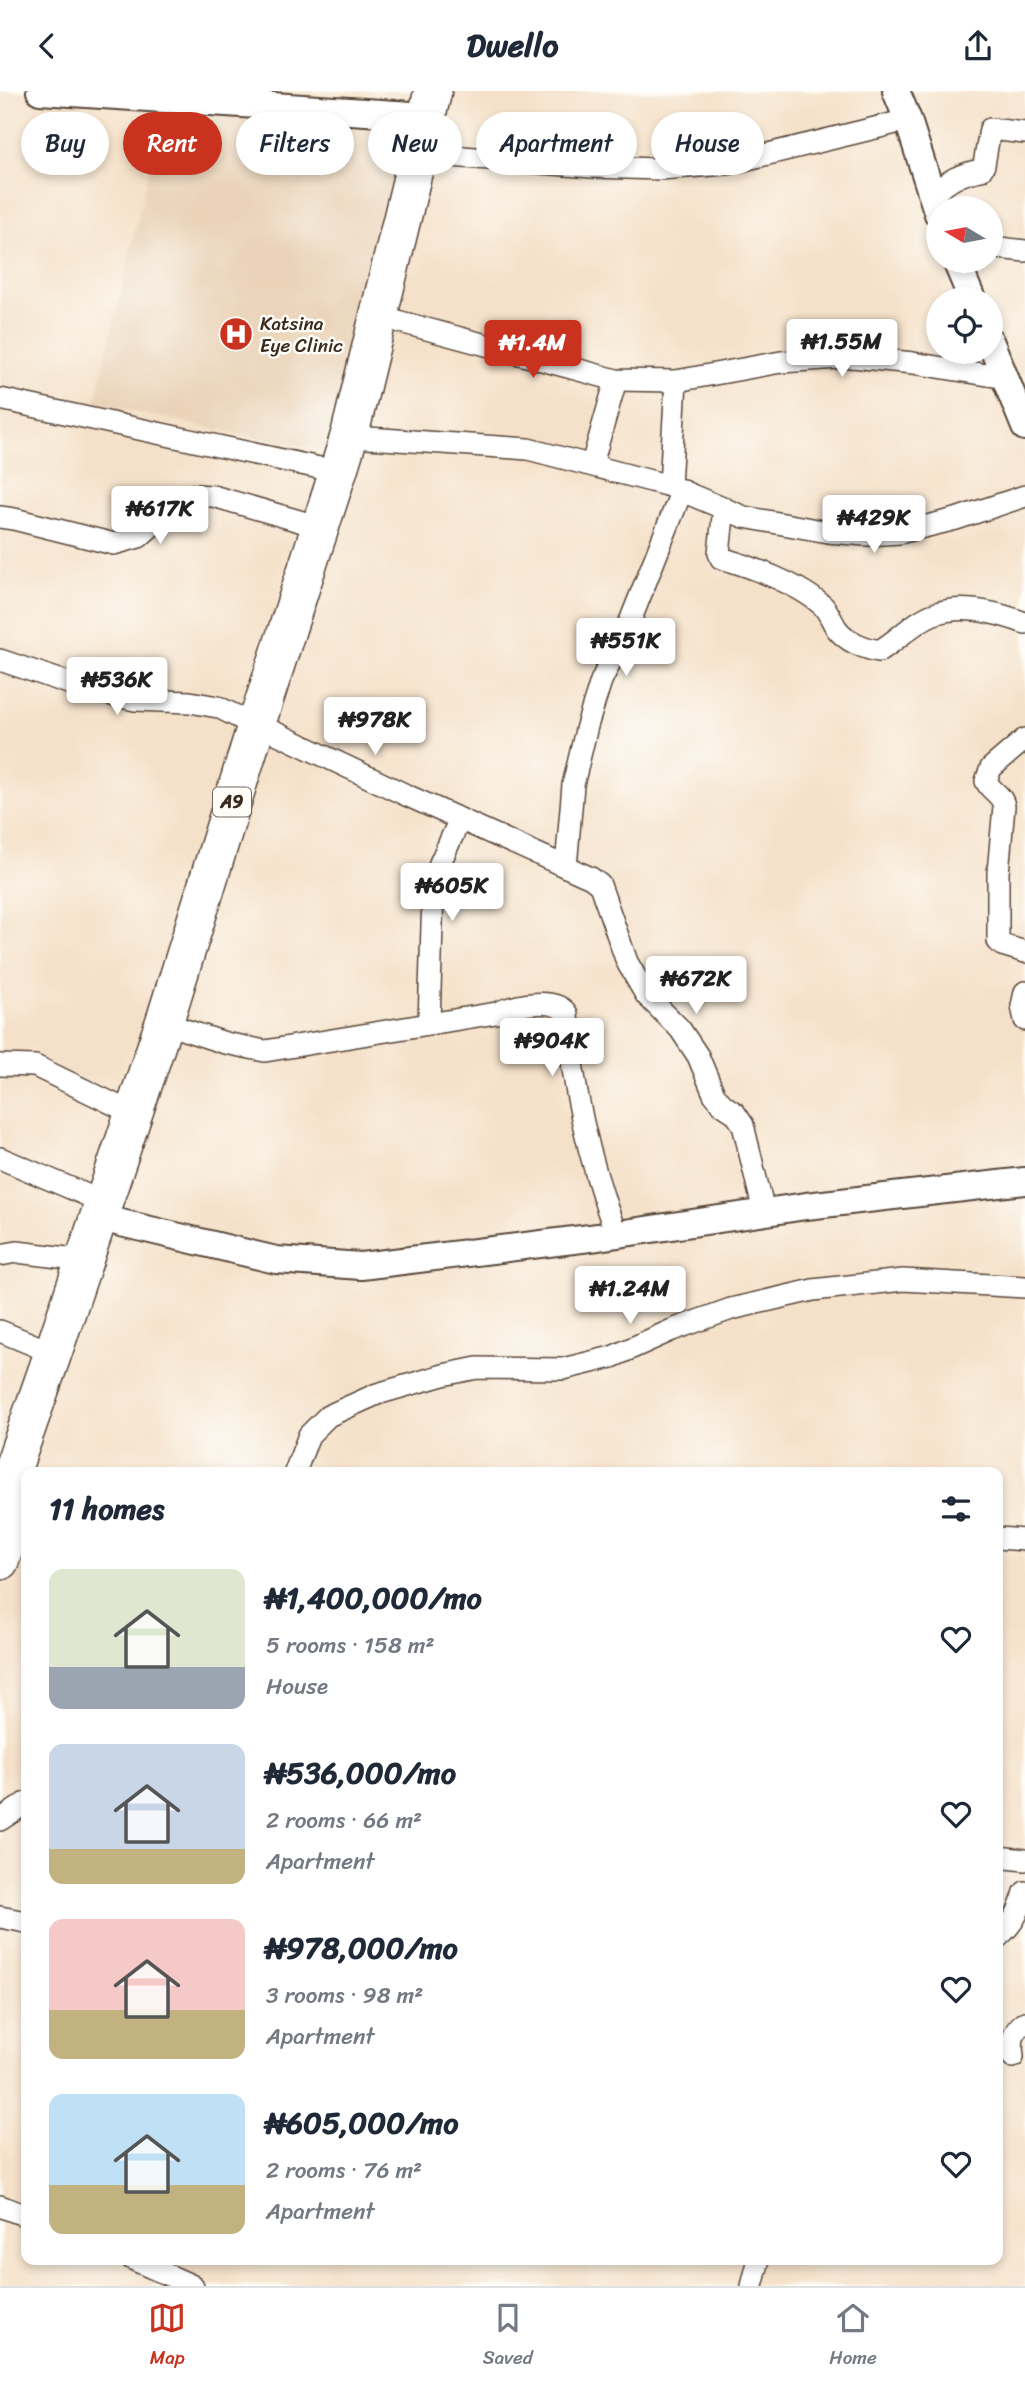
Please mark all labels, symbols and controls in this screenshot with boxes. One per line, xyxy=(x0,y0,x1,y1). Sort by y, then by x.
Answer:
text: Dwello xyxy=(466,17,559,74)
icon: back xyxy=(28,27,66,65)
icon: share xyxy=(959,27,997,65)
chip: Buy xyxy=(21,112,109,175)
chip: Rent xyxy=(123,112,222,175)
chip: Filters xyxy=(236,112,354,175)
chip: New xyxy=(368,112,462,175)
chip: Apartment xyxy=(476,112,637,175)
chip: House xyxy=(651,112,764,175)
north arrow xyxy=(926,196,1003,273)
map controls xyxy=(926,196,1003,364)
button: locate xyxy=(926,287,1003,364)
place label: Katsina Eye Clinic xyxy=(260,307,343,362)
hospital icon: Katsina Eye Clinic xyxy=(217,315,255,353)
pin: ₦1.55M xyxy=(785,320,899,379)
pin: ₦1.4M xyxy=(484,321,582,380)
text: ₦1.55M xyxy=(803,321,881,362)
text: ₦1.4M xyxy=(500,322,566,363)
pin: ₦617K xyxy=(111,487,209,546)
text: ₦617K xyxy=(127,488,193,529)
pin: ₦429K xyxy=(825,496,923,555)
text: ₦429K xyxy=(838,497,910,538)
pin: ₦551K xyxy=(577,619,675,678)
text: ₦551K xyxy=(592,620,660,661)
pin: ₦536K xyxy=(68,657,166,717)
text: ₦536K xyxy=(82,659,152,700)
pin: ₦978K xyxy=(326,697,424,757)
text: ₦978K xyxy=(340,699,410,740)
road number: A9 xyxy=(213,787,251,817)
pin: ₦605K xyxy=(403,863,501,923)
text: ₦605K xyxy=(417,865,487,906)
pin: ₦672K xyxy=(647,957,745,1016)
text: ₦672K xyxy=(662,958,730,999)
pin: ₦904K xyxy=(503,1019,601,1078)
text: ₦904K xyxy=(516,1020,588,1061)
pin: ₦1.24M xyxy=(573,1267,687,1326)
text: ₦1.24M xyxy=(591,1268,669,1309)
text: 11 homes xyxy=(49,1482,164,1536)
icon: filters xyxy=(937,1490,975,1528)
text: ₦1,400,000/mo xyxy=(266,1571,482,1625)
icon: home xyxy=(105,1597,189,1681)
icon: heart xyxy=(937,1620,975,1658)
text: 5 rooms · 158 m² xyxy=(266,1625,435,1666)
text: House xyxy=(266,1666,328,1707)
text: ₦536,000/mo xyxy=(266,1746,456,1800)
icon: home xyxy=(105,1772,189,1856)
icon: heart xyxy=(937,1795,975,1833)
text: 2 rooms · 66 m² xyxy=(266,1800,422,1841)
text: Apartment xyxy=(266,1841,375,1882)
text: ₦978,000/mo xyxy=(266,1921,458,1975)
icon: home xyxy=(105,1947,189,2031)
icon: heart xyxy=(937,1970,975,2008)
text: 3 rooms · 98 m² xyxy=(266,1975,423,2016)
text: Apartment xyxy=(266,2016,375,2057)
text: ₦605,000/mo xyxy=(266,2096,458,2150)
icon: home xyxy=(105,2122,189,2206)
icon: heart xyxy=(937,2145,975,2183)
text: 2 rooms · 76 m² xyxy=(266,2150,422,2191)
text: Apartment xyxy=(266,2191,375,2232)
tab: Map xyxy=(148,2299,186,2374)
tab: Saved xyxy=(483,2299,533,2374)
tab: Home xyxy=(829,2299,877,2374)

